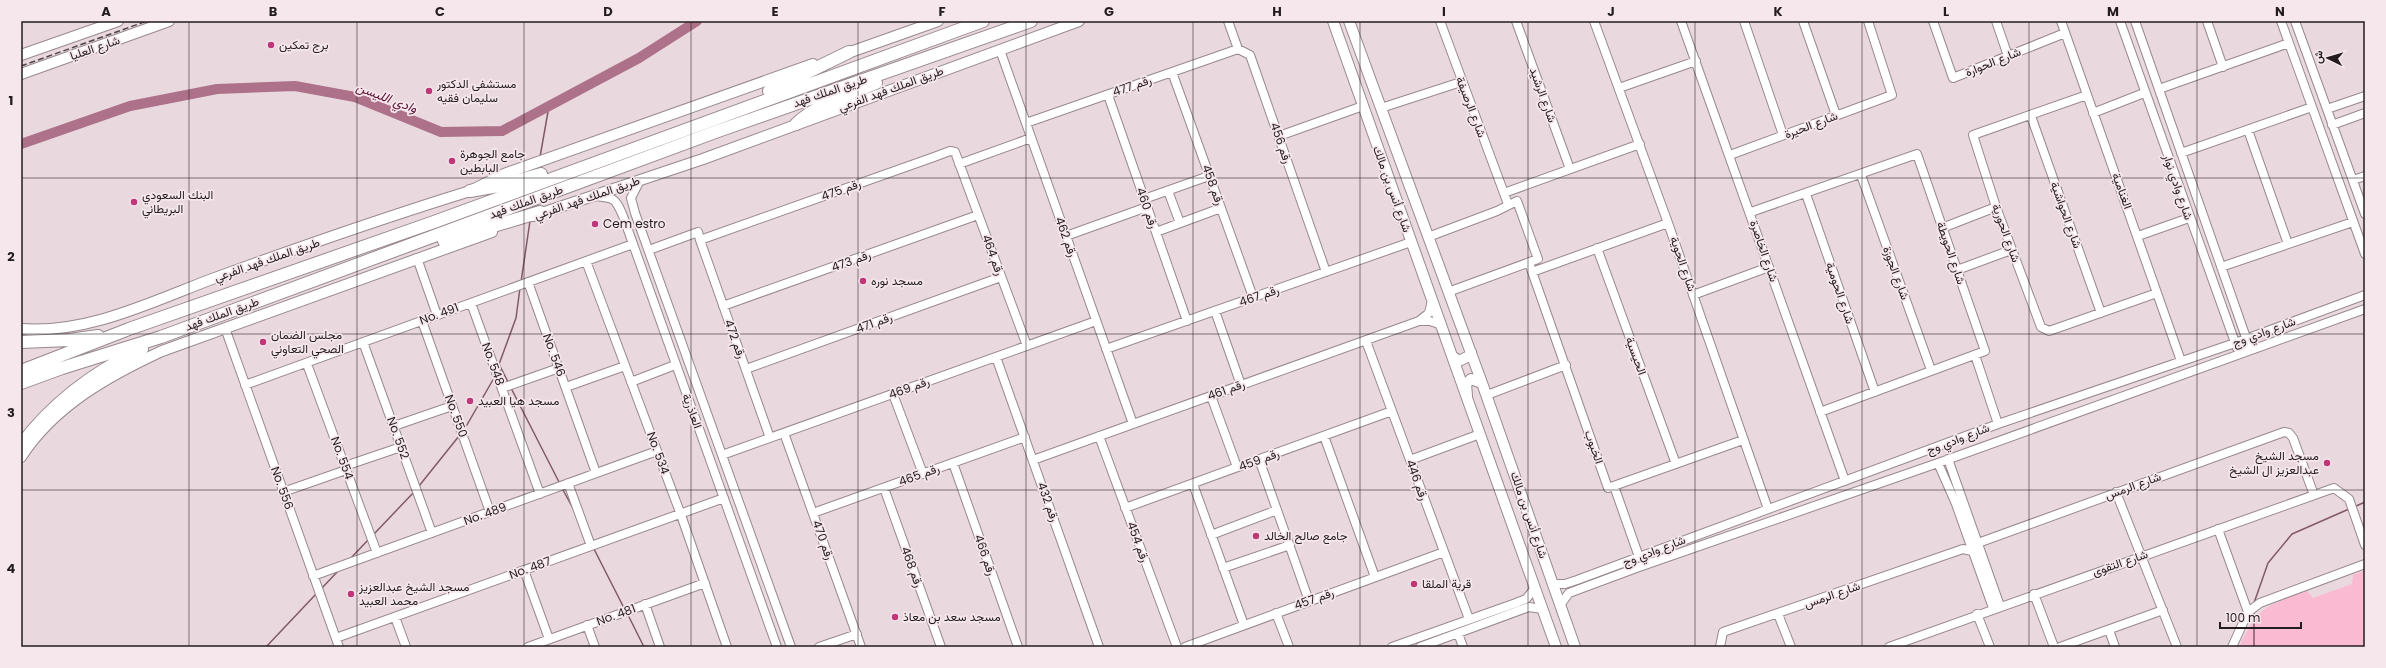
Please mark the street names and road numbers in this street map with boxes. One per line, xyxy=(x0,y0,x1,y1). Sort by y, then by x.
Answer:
street label: شارع العليا xyxy=(68,31,122,65)
street label: شارع الحوارة xyxy=(1962,43,2024,81)
street label: طريق الملك فهد الفرعي xyxy=(836,62,947,117)
street label: شارع الرشيد xyxy=(1525,65,1561,125)
street label: طريق الملك فهد xyxy=(790,70,869,111)
street label: رقم 477 xyxy=(1110,71,1154,100)
street label: شارع الرصيفة xyxy=(1451,74,1491,140)
street label: شارع الحيرة xyxy=(1782,107,1840,143)
street label: رقم 456 xyxy=(1267,120,1296,166)
street label: شارع أنس بن مالك xyxy=(1368,143,1416,235)
street label: شارع وادي نوار xyxy=(2157,151,2198,223)
street label: رقم 458 xyxy=(1198,162,1229,208)
street label: الغنامية xyxy=(2108,170,2137,211)
street label: طريق الملك فهد الفرعي xyxy=(532,171,643,225)
street label: رقم 475 xyxy=(819,174,863,205)
street label: شارع الحواشية xyxy=(2046,179,2086,251)
street label: طريق الملك فهد xyxy=(486,180,565,223)
street label: رقم 460 xyxy=(1133,185,1162,231)
street label: شارع الحورية xyxy=(1987,201,2025,265)
street label: رقم 462 xyxy=(1051,214,1082,259)
street label: شارع الخاصرة xyxy=(1745,218,1783,284)
street label: شارع الحويطة xyxy=(1932,219,1970,287)
street label: رقم 464 xyxy=(978,232,1009,278)
street label: طريق الملك فهد الفرعي xyxy=(212,233,323,287)
street label: شارع الحوية xyxy=(1665,234,1701,294)
street label: شارع الجوزة xyxy=(1878,244,1914,302)
street label: رقم 473 xyxy=(829,246,873,275)
street label: شارع الحومية xyxy=(1821,260,1859,326)
street label: رقم 467 xyxy=(1237,281,1281,310)
street label: طريق الملك فهد xyxy=(182,292,261,335)
street label: No. 491 xyxy=(417,299,461,328)
street label: رقم 471 xyxy=(853,308,894,337)
street label: شارع وادي وج xyxy=(2230,312,2299,353)
street label: رقم 472 xyxy=(721,317,750,361)
street label: No. 546 xyxy=(539,331,570,379)
street label: الحيسية xyxy=(1622,334,1651,377)
street label: No. 548 xyxy=(478,340,509,388)
street label: رقم 469 xyxy=(886,372,932,403)
street label: رقم 461 xyxy=(1205,375,1247,404)
street label: العاذرية xyxy=(678,391,707,431)
street label: No. 550 xyxy=(441,392,472,440)
street label: No. 552 xyxy=(383,414,414,461)
street label: شارع وادي وج xyxy=(1924,419,1993,460)
street label: الخبوب xyxy=(1581,428,1608,466)
street label: No. 534 xyxy=(643,429,674,477)
street label: No. 554 xyxy=(327,434,358,482)
street label: رقم 459 xyxy=(1236,444,1282,475)
street label: رقم 446 xyxy=(1402,457,1433,503)
street label: رقم 465 xyxy=(896,459,942,490)
street label: No. 556 xyxy=(267,464,298,512)
street label: شارع الرمس xyxy=(2102,468,2164,504)
street label: شارع أنس بن مالك xyxy=(1506,469,1552,561)
street label: رقم 432 xyxy=(1033,480,1063,524)
street label: No. 489 xyxy=(461,498,509,529)
street label: رقم 470 xyxy=(808,518,839,562)
street label: رقم 454 xyxy=(1123,519,1154,565)
street label: شارع وادي وج xyxy=(1620,531,1689,572)
street label: رقم 466 xyxy=(971,532,1000,578)
street label: رقم 468 xyxy=(897,544,928,590)
street label: شارع التقوى xyxy=(2090,545,2150,581)
street label: No. 487 xyxy=(506,552,554,583)
street label: شارع الرمس xyxy=(1801,577,1863,613)
street label: رقم 457 xyxy=(1292,583,1336,614)
street label: No. 481 xyxy=(594,600,638,629)

